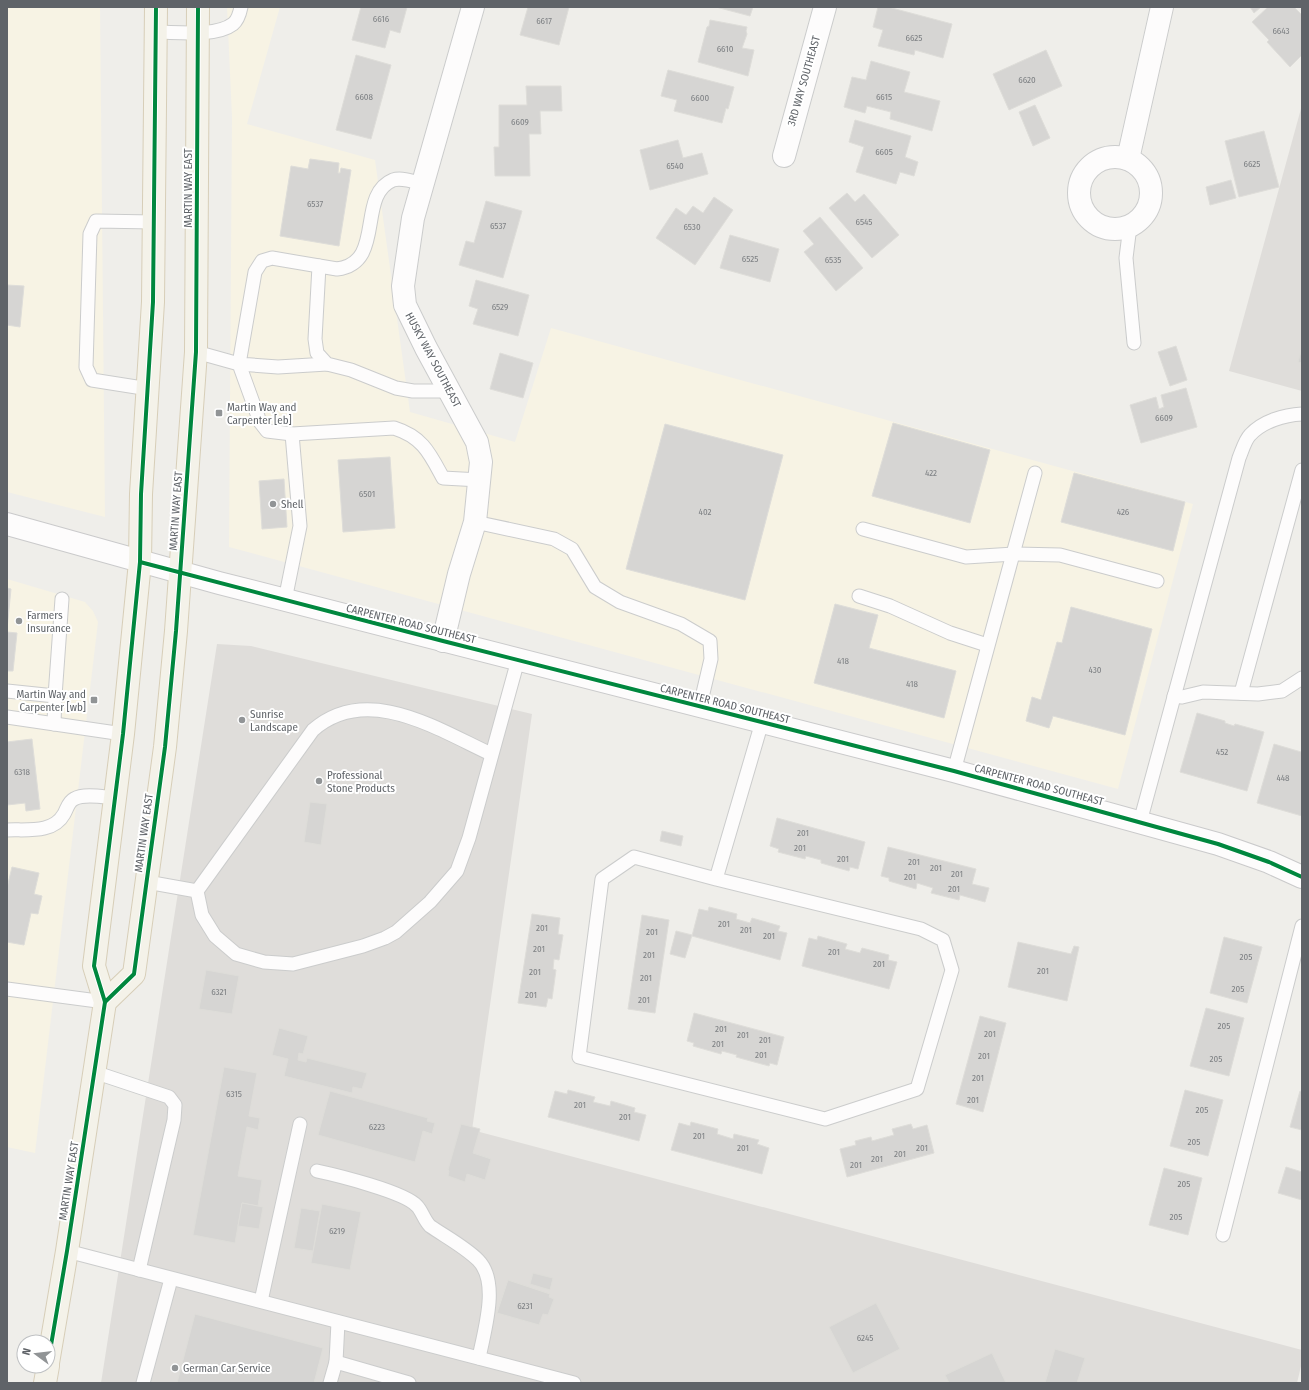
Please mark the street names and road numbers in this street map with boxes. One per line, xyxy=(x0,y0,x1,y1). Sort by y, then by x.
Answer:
street label: 3RD WAY SOUTHEAST xyxy=(785,33,823,128)
street label: MARTIN WAY EAST xyxy=(182,147,195,228)
street label: HUSKY WAY SOUTHEAST xyxy=(402,310,464,411)
street label: MARTIN WAY EAST xyxy=(167,470,185,551)
street label: CARPENTER ROAD SOUTHEAST xyxy=(345,602,478,647)
street label: CARPENTER ROAD SOUTHEAST xyxy=(659,682,792,727)
street label: CARPENTER ROAD SOUTHEAST xyxy=(973,761,1106,809)
street label: MARTIN WAY EAST xyxy=(132,792,156,873)
street label: MARTIN WAY EAST xyxy=(56,1140,82,1221)

